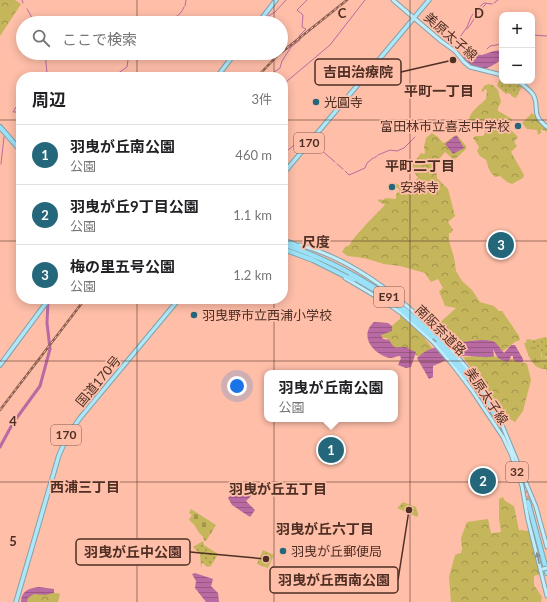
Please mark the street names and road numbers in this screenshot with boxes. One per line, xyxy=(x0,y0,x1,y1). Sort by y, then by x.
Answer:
street label: 美原太子線 xyxy=(421,9,481,63)
road number: 170 xyxy=(294,133,324,153)
road number: E91 xyxy=(374,287,404,307)
street label: 南阪奈道路 xyxy=(412,301,470,359)
street label: 国道170号 xyxy=(72,352,124,410)
street label: 美原太子線 xyxy=(462,365,512,427)
road number: 170 xyxy=(51,425,81,445)
road number: 32 xyxy=(506,462,528,482)

